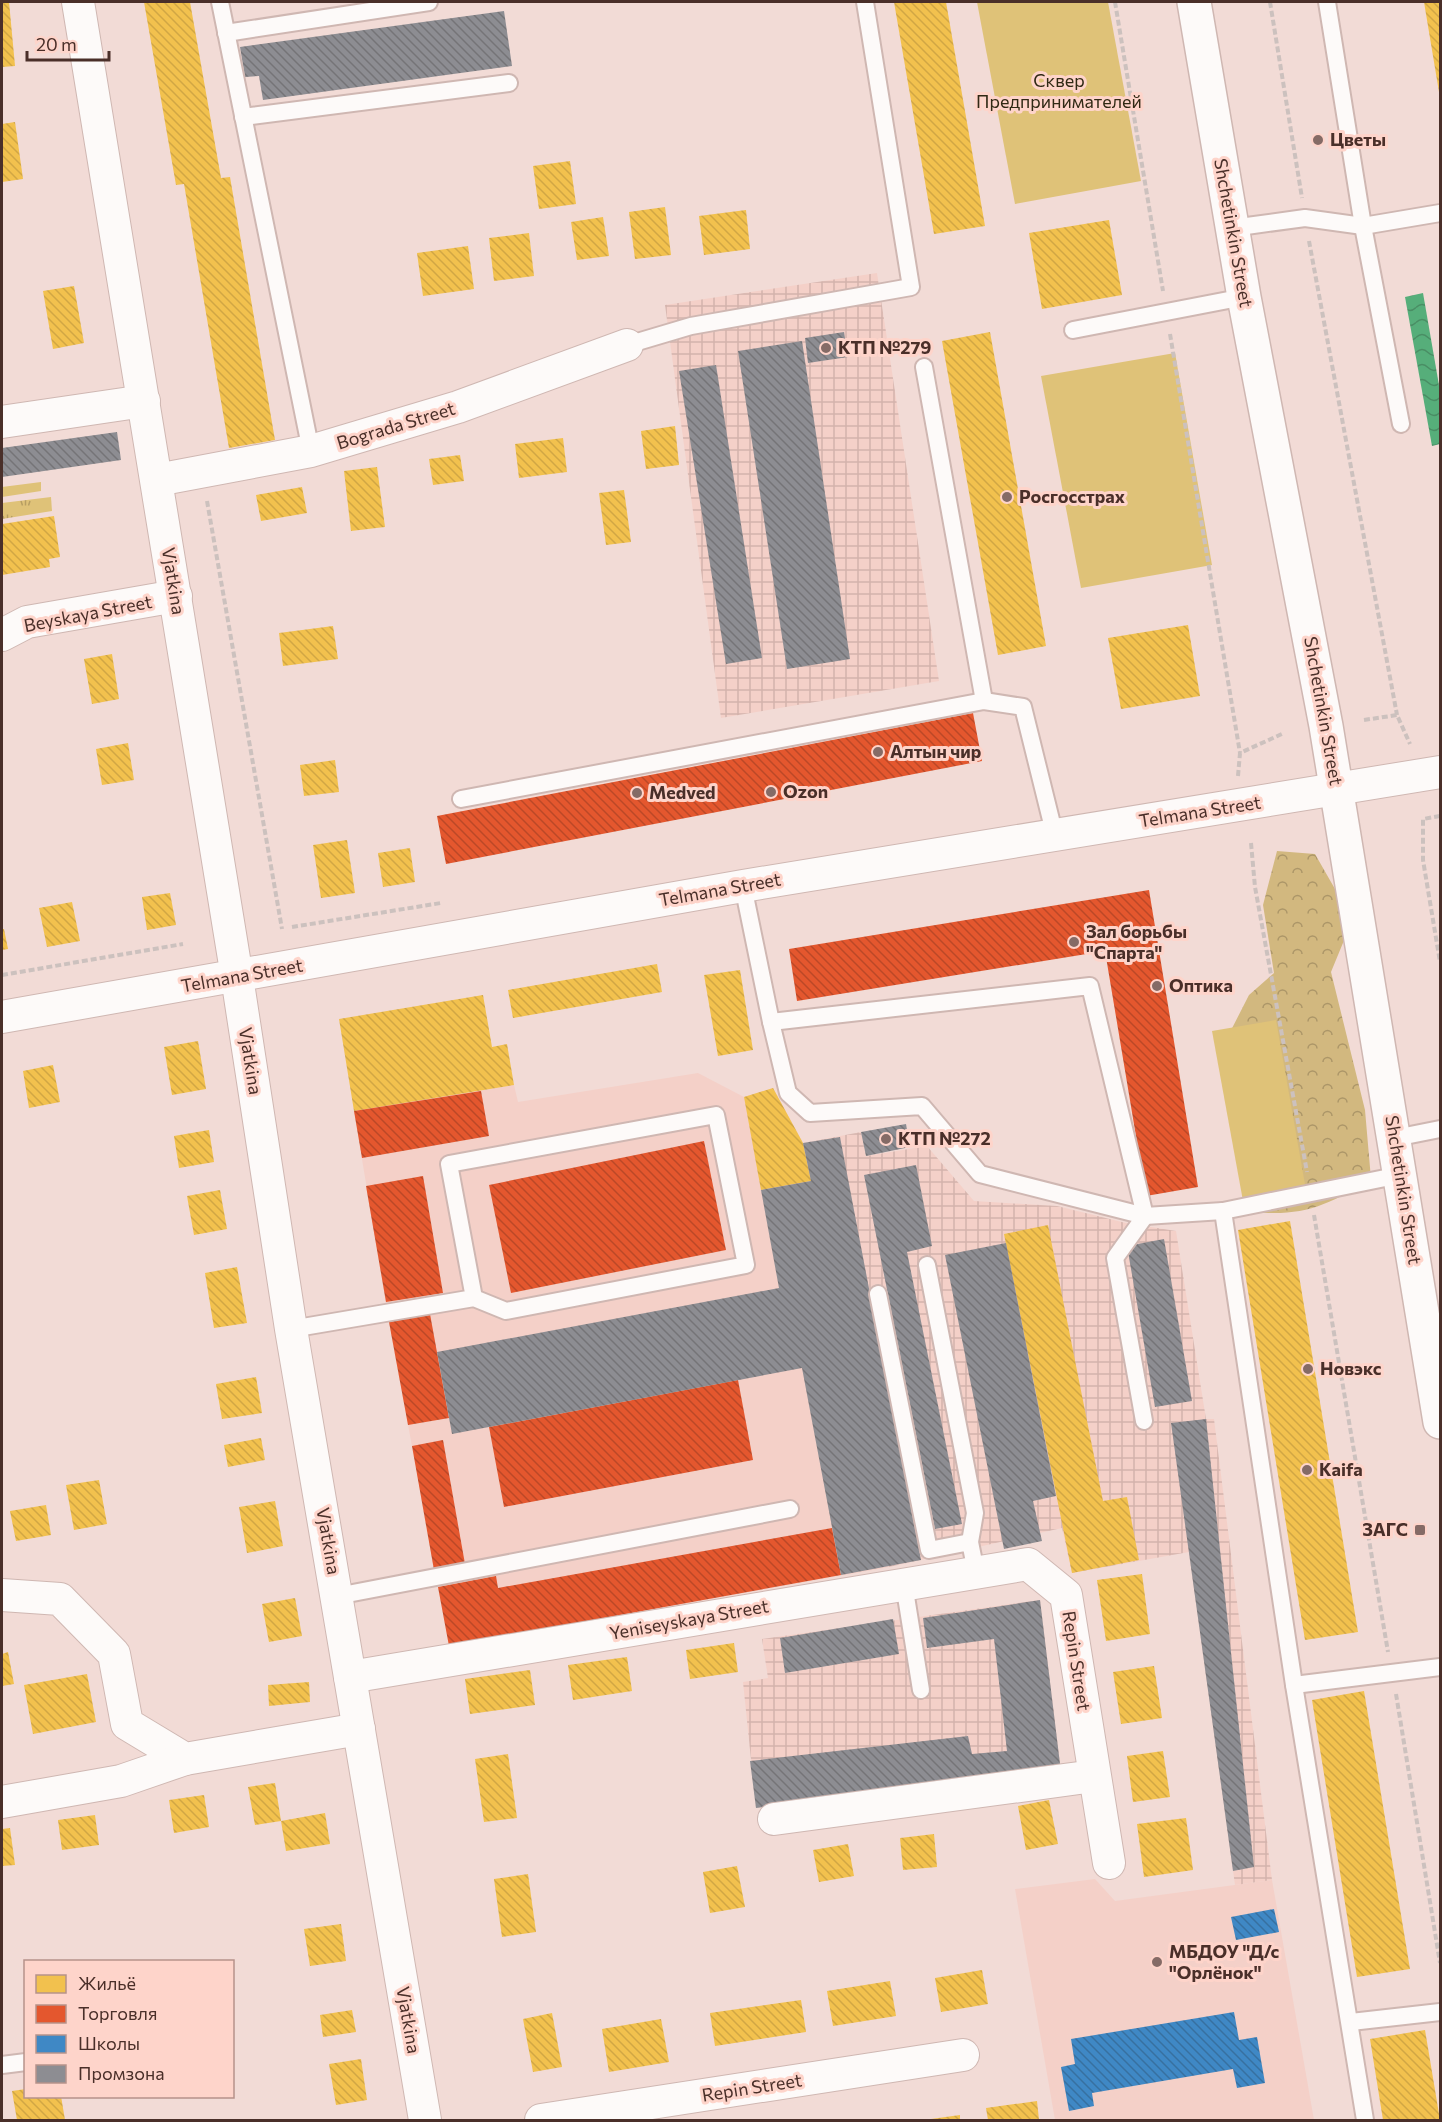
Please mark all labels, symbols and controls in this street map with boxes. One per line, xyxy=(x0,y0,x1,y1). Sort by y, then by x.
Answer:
scale bar xyxy=(27,24,110,62)
text: 20 m xyxy=(36,33,77,55)
park label: Сквер Предпринимателей xyxy=(976,69,1142,112)
place label: Цветы xyxy=(1330,128,1386,150)
marker: Цветы xyxy=(1311,133,1325,147)
street label: Shchetinkin Street xyxy=(1210,157,1258,309)
place label: КТП №279 xyxy=(838,336,931,358)
marker: КТП №279 xyxy=(819,341,833,355)
street label: Bograda Street xyxy=(334,397,458,454)
place label: Росгосстрах xyxy=(1019,485,1125,507)
marker: Росгосстрах xyxy=(1000,490,1014,504)
street label: Vjatkina xyxy=(158,546,190,616)
street label: Beyskaya Street xyxy=(22,590,154,636)
street label: Shchetinkin Street xyxy=(1300,635,1348,787)
place label: Алтын чир xyxy=(890,740,981,762)
marker: Алтын чир xyxy=(871,745,885,759)
place label: Ozon xyxy=(783,780,828,802)
place label: Medved xyxy=(649,781,716,803)
marker: Ozon xyxy=(764,785,778,799)
marker: Medved xyxy=(630,786,644,800)
street label: Telmana Street xyxy=(1137,790,1263,832)
street label: Telmana Street xyxy=(657,867,782,911)
place label: Зал борьбы "Спарта" xyxy=(1086,920,1187,963)
marker: Зал борьбы "Спарта" xyxy=(1067,935,1081,949)
street label: Telmana Street xyxy=(179,953,304,997)
place label: Оптика xyxy=(1169,974,1233,996)
marker: Оптика xyxy=(1150,979,1164,993)
street label: Vjatkina xyxy=(235,1026,267,1096)
street label: Shchetinkin Street xyxy=(1381,1114,1427,1266)
place label: КТП №272 xyxy=(898,1127,991,1149)
marker: КТП №272 xyxy=(879,1132,893,1146)
place label: Новэкс xyxy=(1320,1357,1382,1379)
marker: Новэкс xyxy=(1301,1362,1315,1376)
place label: Kaifa xyxy=(1319,1458,1363,1480)
marker: Kaifa xyxy=(1300,1463,1314,1477)
street label: Vjatkina xyxy=(312,1506,346,1576)
place label: ЗАГС xyxy=(1362,1518,1408,1540)
marker: ЗАГС xyxy=(1413,1523,1427,1537)
street label: Yeniseyskaya Street xyxy=(608,1594,770,1644)
street label: Repin Street xyxy=(1058,1609,1096,1712)
place label: МБДОУ "Д/с "Орлёнок" xyxy=(1169,1940,1280,1983)
marker: МБДОУ "Д/с "Орлёнок" xyxy=(1150,1955,1164,1969)
legend xyxy=(24,1960,234,2098)
text: Жильё xyxy=(78,1972,136,1994)
street label: Vjatkina xyxy=(392,1985,426,2055)
text: Торговля xyxy=(78,2002,157,2024)
text: Школы xyxy=(78,2032,140,2054)
text: Промзона xyxy=(78,2062,165,2084)
street label: Repin Street xyxy=(700,2068,803,2106)

